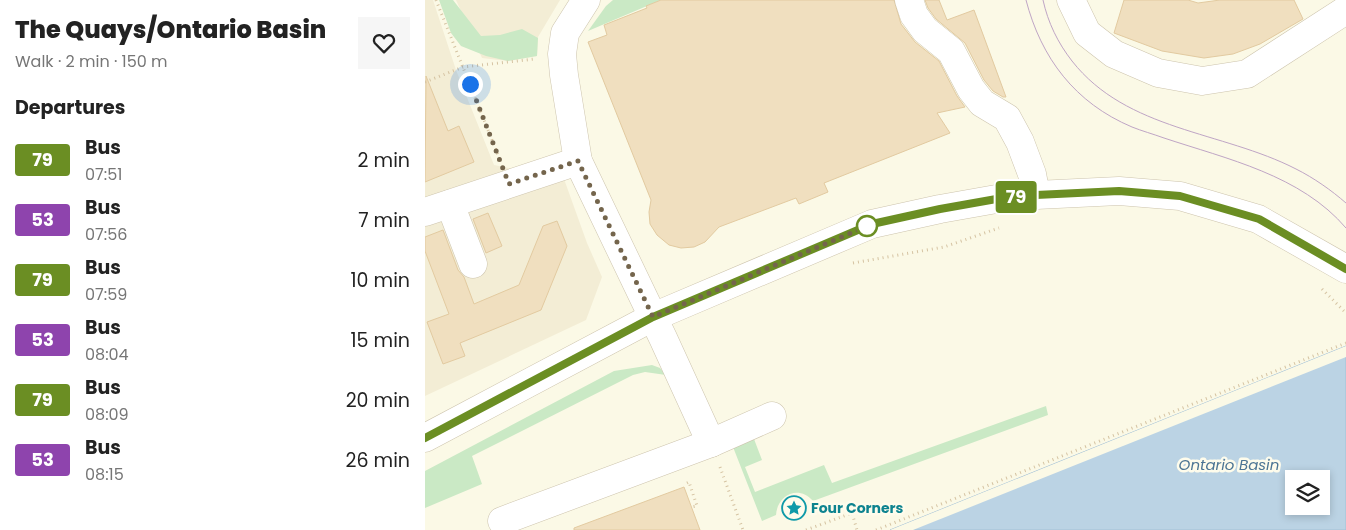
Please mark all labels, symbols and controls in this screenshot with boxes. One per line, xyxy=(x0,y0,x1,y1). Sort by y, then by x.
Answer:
text: The Quays/Ontario Basin xyxy=(15,13,326,46)
button: heart xyxy=(358,17,410,69)
text: Walk · 2 min · 150 m xyxy=(15,50,168,73)
your location xyxy=(458,72,483,97)
text: Departures xyxy=(15,94,125,121)
text: Bus xyxy=(85,134,121,161)
text: 79 xyxy=(32,147,53,172)
text: 2 min xyxy=(358,147,410,174)
text: 07:51 xyxy=(85,163,122,186)
line badge: 79 xyxy=(993,181,1039,213)
text: 79 xyxy=(1006,184,1026,209)
text: Bus xyxy=(85,194,121,221)
text: 53 xyxy=(31,207,54,232)
text: 7 min xyxy=(358,207,410,234)
unlabelled marker xyxy=(856,215,878,237)
text: 07:56 xyxy=(85,223,127,246)
text: Bus xyxy=(85,254,121,281)
text: 79 xyxy=(32,267,53,292)
text: 10 min xyxy=(351,267,410,294)
text: 07:59 xyxy=(85,283,127,306)
text: Bus xyxy=(85,314,121,341)
text: 53 xyxy=(31,327,54,352)
text: 15 min xyxy=(351,327,410,354)
text: 08:04 xyxy=(85,343,129,366)
text: Bus xyxy=(85,374,121,401)
text: 79 xyxy=(32,387,53,412)
text: 20 min xyxy=(346,387,410,414)
text: 08:09 xyxy=(85,403,129,426)
text: Bus xyxy=(85,434,121,461)
text: 53 xyxy=(31,447,54,472)
text: 26 min xyxy=(346,447,410,474)
water label: Ontario Basin xyxy=(1179,454,1279,475)
text: 08:15 xyxy=(85,463,124,486)
map controls xyxy=(1285,470,1330,515)
button: layers xyxy=(1285,470,1330,515)
place icon: Four Corners xyxy=(781,495,807,521)
place label: Four Corners xyxy=(811,498,904,518)

